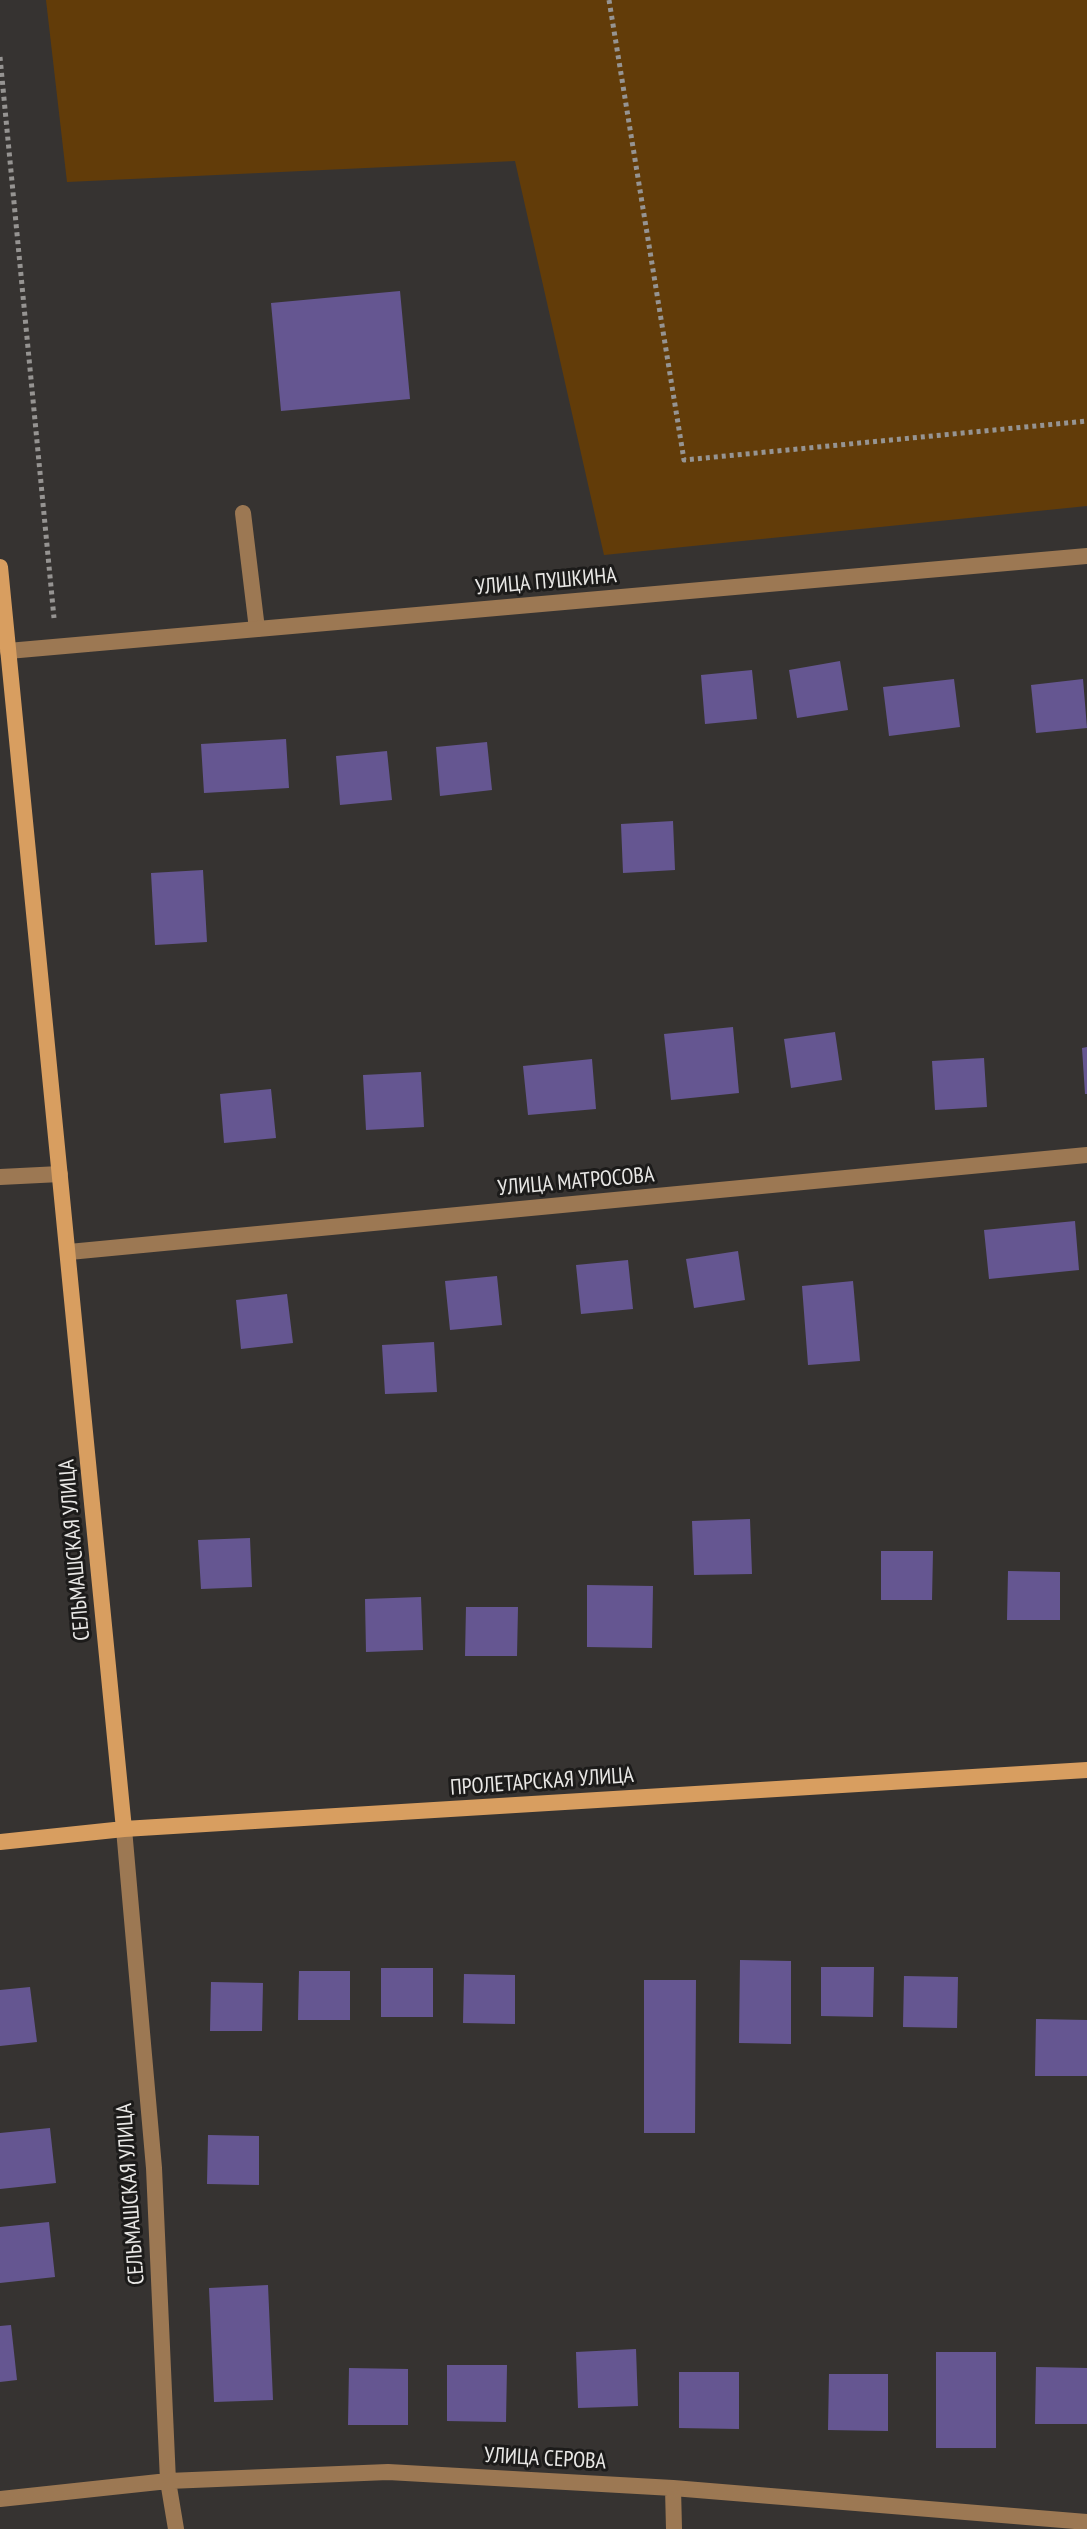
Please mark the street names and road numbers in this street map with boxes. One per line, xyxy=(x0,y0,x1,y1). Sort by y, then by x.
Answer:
street label: УЛИЦА ПУШКИНА xyxy=(474,563,618,601)
street label: УЛИЦА МАТРОСОВА xyxy=(497,1162,655,1202)
street label: СЕЛЬМАШСКАЯ УЛИЦА xyxy=(54,1458,96,1642)
street label: ПРОЛЕТАРСКАЯ УЛИЦА xyxy=(449,1762,635,1802)
street label: СЕЛЬМАШСКАЯ УЛИЦА xyxy=(111,2103,151,2285)
street label: УЛИЦА СЕРОВА xyxy=(483,2443,607,2475)

